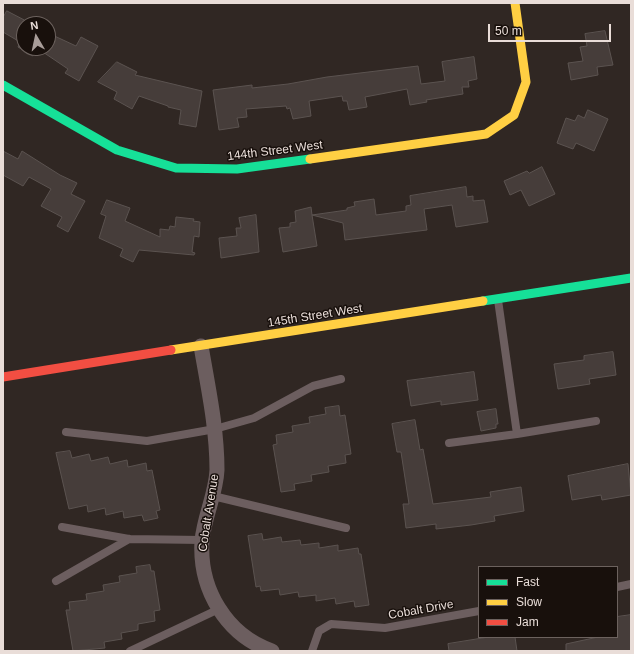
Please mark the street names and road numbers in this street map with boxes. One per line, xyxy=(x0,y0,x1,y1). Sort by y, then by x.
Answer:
street label: 144th Street West xyxy=(227,138,323,164)
street label: 145th Street West xyxy=(267,301,363,331)
street label: Cobalt Avenue xyxy=(196,473,222,553)
street label: Cobalt Drive xyxy=(387,597,455,623)

